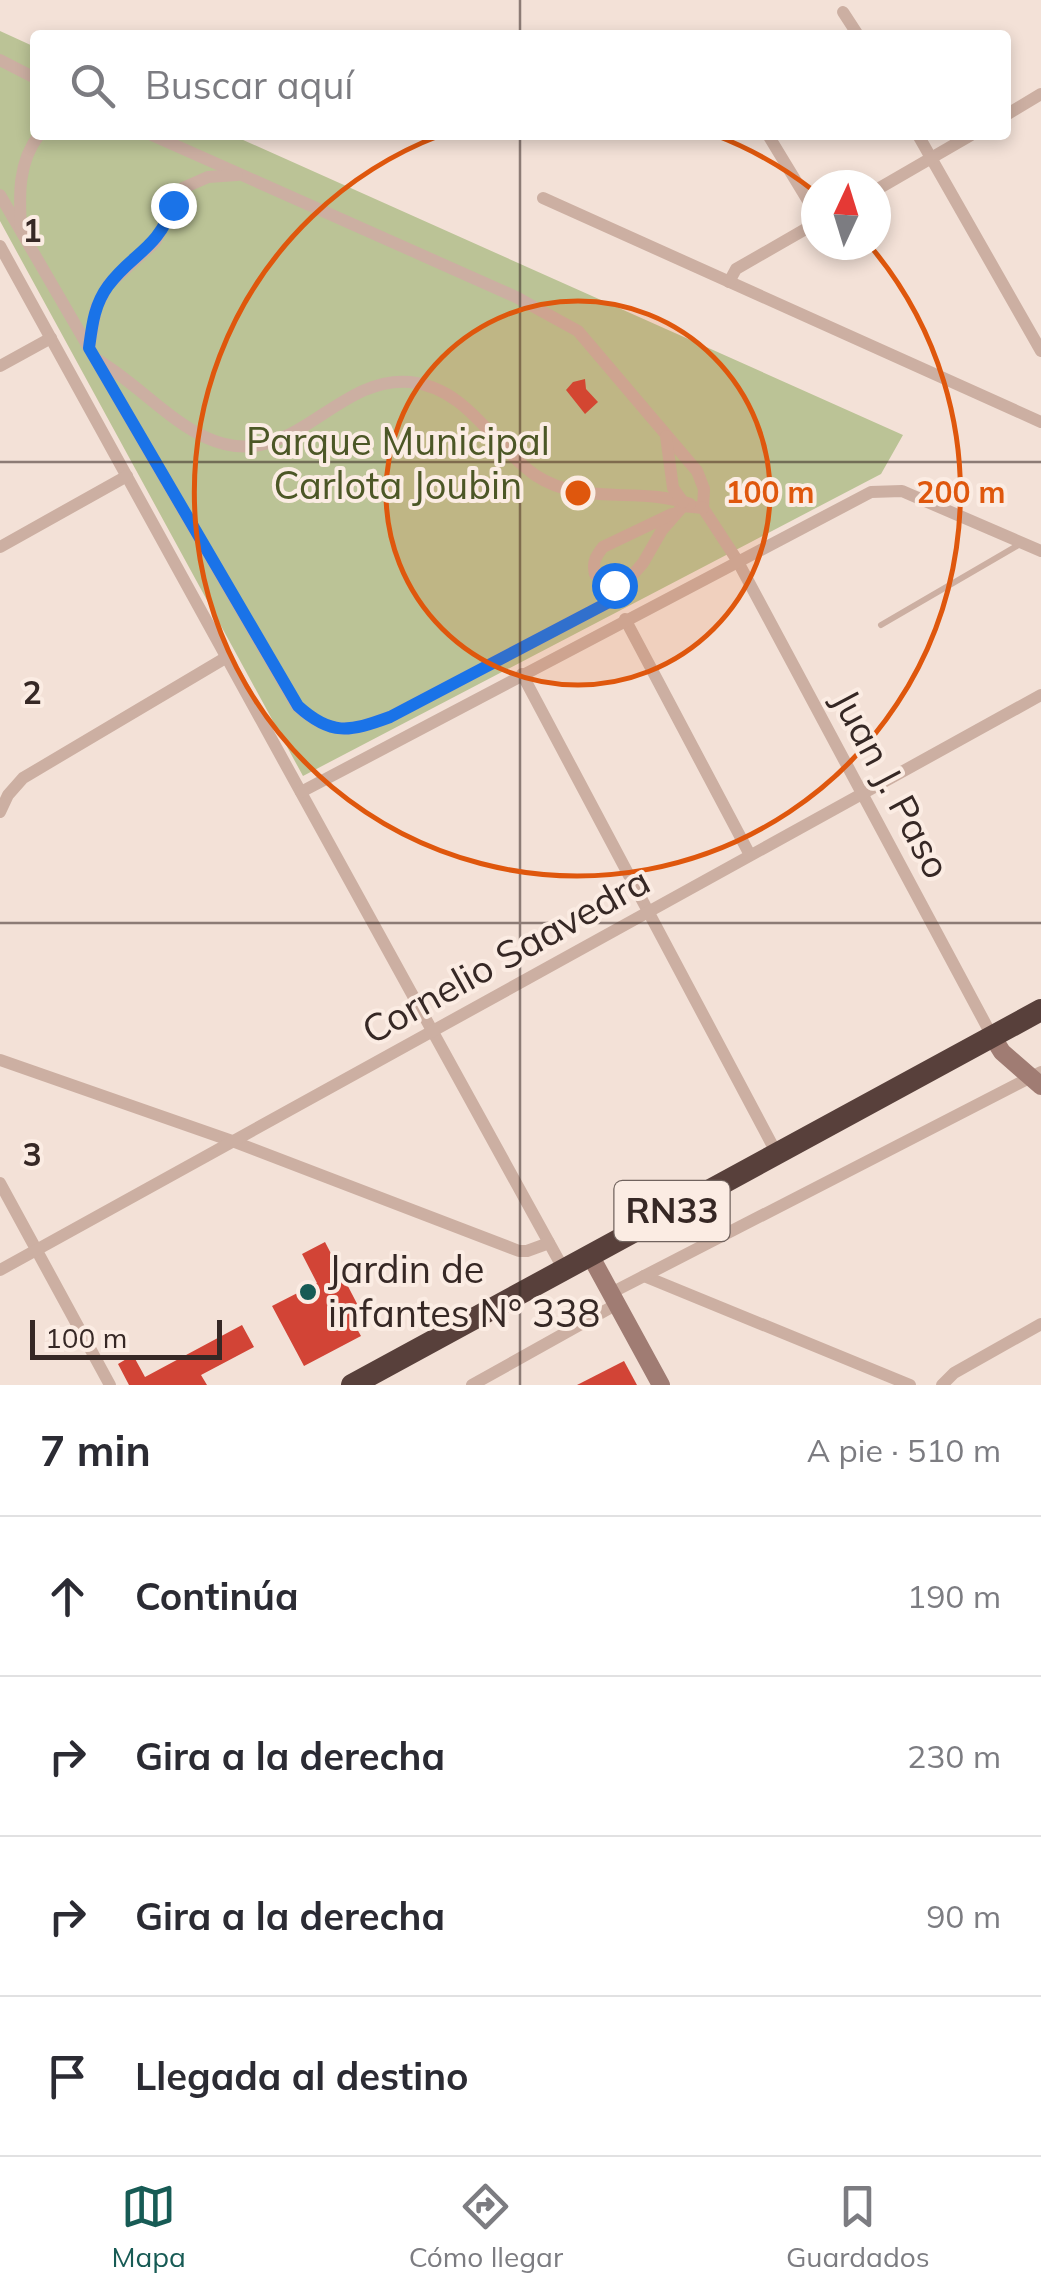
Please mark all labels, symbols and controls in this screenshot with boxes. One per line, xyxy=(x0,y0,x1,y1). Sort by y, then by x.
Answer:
search box xyxy=(30,30,1011,140)
icon: search xyxy=(65,58,120,113)
text: Buscar aquí xyxy=(145,61,353,109)
north arrow xyxy=(801,170,891,260)
route end xyxy=(151,183,197,229)
text: 1 xyxy=(22,210,42,250)
park label: Parque Municipal Carlota Joubin xyxy=(246,417,550,509)
text: 100 m xyxy=(725,473,815,511)
text: 200 m xyxy=(916,473,1006,511)
centre of rings xyxy=(560,475,596,511)
route start xyxy=(592,563,638,609)
text: 2 xyxy=(22,672,42,712)
street label: Juan J. Paso xyxy=(822,681,962,886)
street label: Cornelio Saavedra xyxy=(353,856,658,1054)
text: 3 xyxy=(22,1134,42,1174)
road number: RN33 xyxy=(614,1181,730,1241)
place label: Jardin de infantes N° 338 xyxy=(328,1245,600,1337)
marker: Jardin de infantes N° 338 xyxy=(297,1281,319,1303)
scale bar xyxy=(30,1315,222,1360)
text: 100 m xyxy=(45,1320,127,1355)
text: 7 min xyxy=(40,1424,151,1477)
text: A pie · 510 m xyxy=(807,1430,1001,1470)
icon: ahead xyxy=(40,1569,95,1624)
text: Continúa xyxy=(135,1572,299,1620)
text: 190 m xyxy=(907,1576,1001,1616)
icon: right xyxy=(40,1729,95,1784)
text: Gira a la derecha xyxy=(135,1732,445,1780)
text: 230 m xyxy=(907,1736,1001,1776)
icon: right xyxy=(40,1889,95,1944)
text: Gira a la derecha xyxy=(135,1892,445,1940)
text: 90 m xyxy=(926,1896,1001,1936)
icon: arrive xyxy=(40,2049,95,2104)
text: Llegada al destino xyxy=(135,2052,469,2100)
tab: Mapa xyxy=(111,2179,186,2274)
tab: Cómo llegar xyxy=(409,2179,563,2274)
tab: Guardados xyxy=(786,2179,930,2274)

